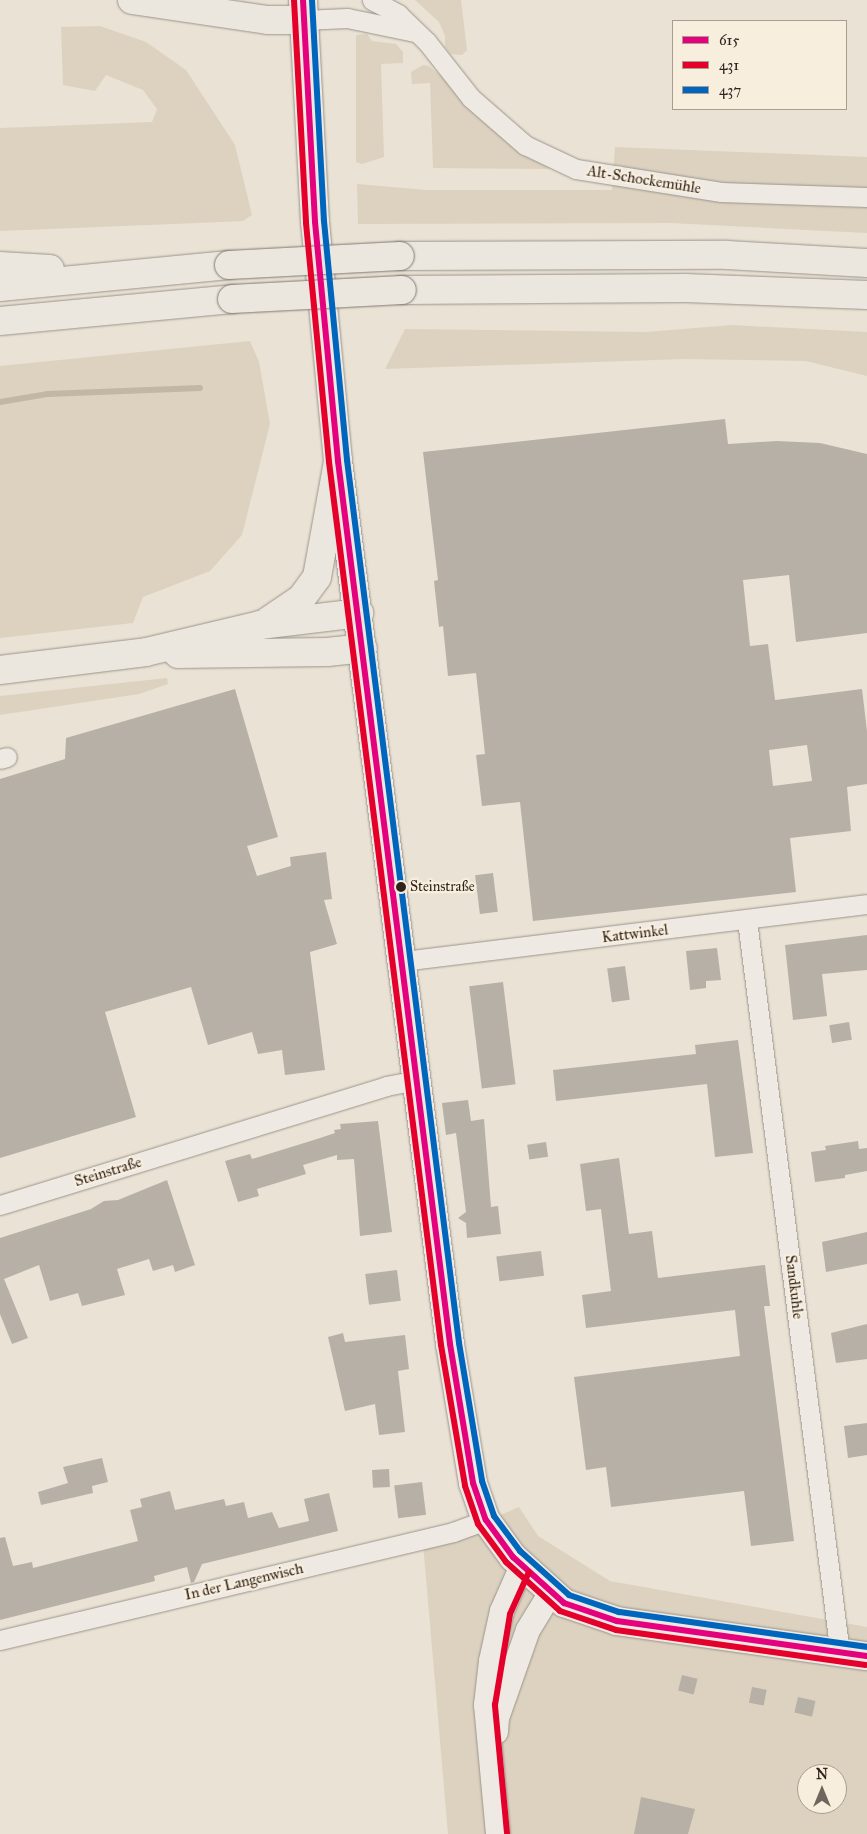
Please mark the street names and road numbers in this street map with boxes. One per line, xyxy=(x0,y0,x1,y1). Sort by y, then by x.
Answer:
street label: Alt-Schockemühle xyxy=(586,162,702,198)
street label: Kattwinkel xyxy=(601,921,669,947)
street label: Steinstraße xyxy=(72,1153,144,1191)
street label: Sandkuhle xyxy=(781,1254,807,1320)
street label: In der Langenwisch xyxy=(183,1560,305,1604)

